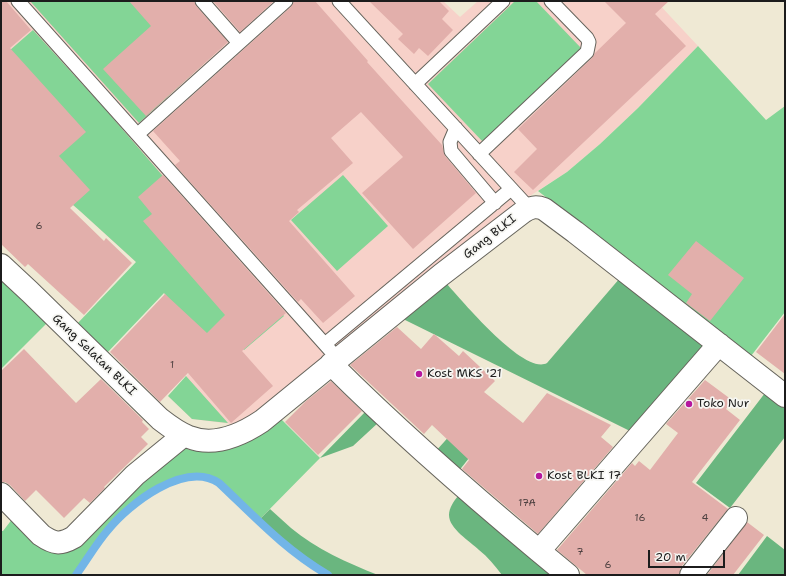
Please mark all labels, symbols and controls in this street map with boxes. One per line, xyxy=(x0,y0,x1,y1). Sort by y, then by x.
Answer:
street label: Gang BLKI xyxy=(461,212,519,262)
house number: 6 xyxy=(36,220,42,232)
street label: Gang Selatan BLKI xyxy=(49,311,139,399)
house number: 1 xyxy=(170,359,174,371)
place label: Kost MKS '21 xyxy=(427,367,502,381)
marker: Kost MKS '21 xyxy=(414,369,424,379)
place label: Toko Nur xyxy=(697,397,749,411)
marker: Toko Nur xyxy=(684,399,694,409)
place label: Kost BLKI 17 xyxy=(547,469,621,483)
marker: Kost BLKI 17 xyxy=(534,471,544,481)
house number: 17A xyxy=(518,497,536,509)
house number: 16 xyxy=(635,512,645,524)
house number: 4 xyxy=(702,512,708,524)
scale bar xyxy=(650,542,727,568)
house number: 7 xyxy=(577,546,583,558)
text: 20 m xyxy=(655,549,686,565)
house number: 6 xyxy=(605,559,611,571)

